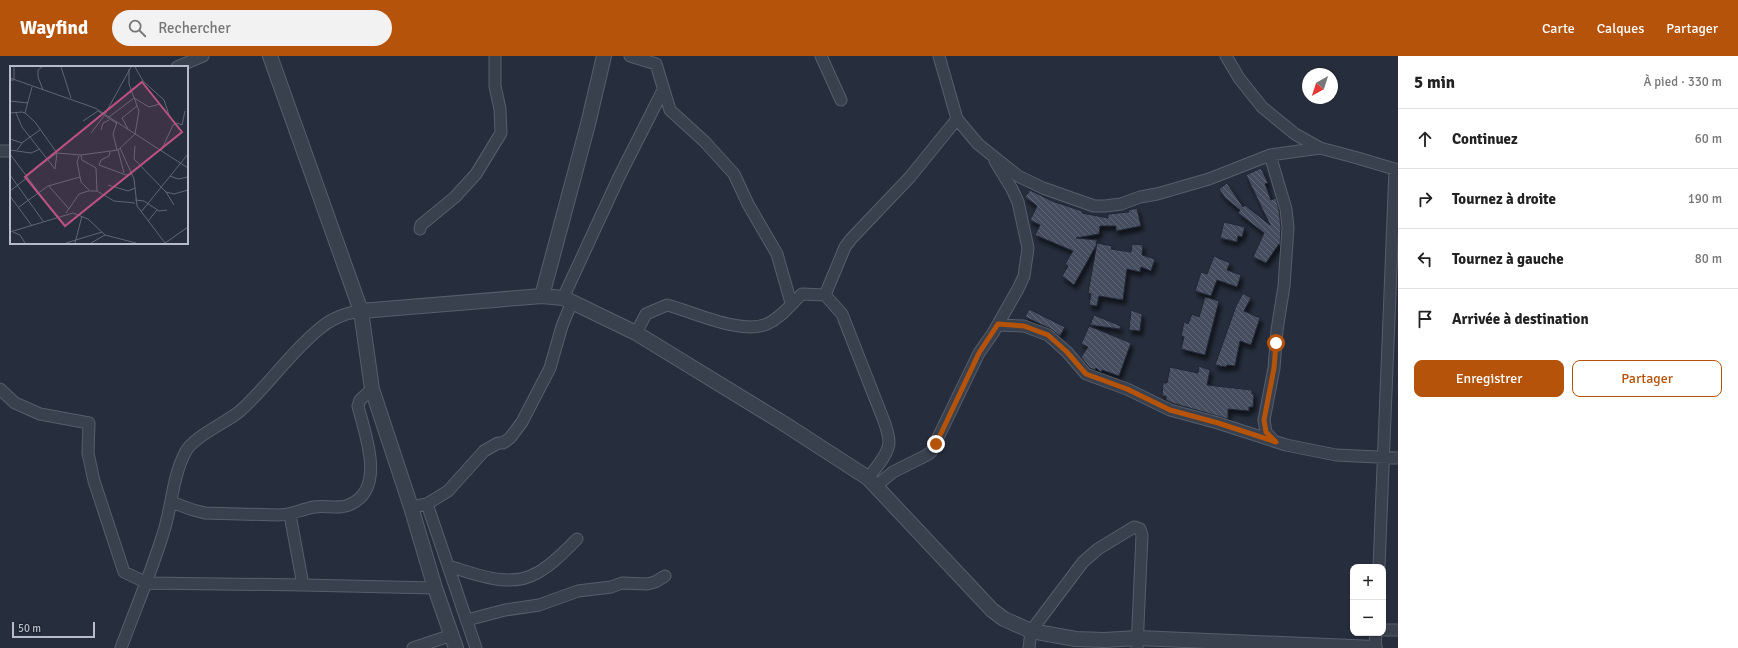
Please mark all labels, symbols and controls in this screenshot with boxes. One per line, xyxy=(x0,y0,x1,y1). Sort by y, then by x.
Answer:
search box xyxy=(112,10,392,46)
text: Wayfind xyxy=(20,16,88,40)
icon: search xyxy=(126,17,148,39)
text: Rechercher xyxy=(158,19,231,37)
text: Carte xyxy=(1542,20,1575,37)
text: Calques xyxy=(1597,20,1644,37)
text: Partager xyxy=(1666,20,1718,37)
inset map xyxy=(10,66,188,244)
north arrow xyxy=(1302,68,1338,104)
text: 5 min xyxy=(1414,72,1455,93)
text: À pied · 330 m xyxy=(1643,74,1722,90)
icon: ahead xyxy=(1414,128,1436,150)
text: Continuez xyxy=(1452,130,1518,148)
text: 60 m xyxy=(1695,131,1722,147)
icon: right xyxy=(1414,188,1436,210)
text: Tournez à droite xyxy=(1452,190,1556,208)
text: 190 m xyxy=(1688,191,1722,207)
icon: left xyxy=(1414,248,1436,270)
text: Tournez à gauche xyxy=(1452,250,1564,268)
text: 80 m xyxy=(1695,251,1722,267)
icon: arrive xyxy=(1414,308,1436,330)
text: Arrivée à destination xyxy=(1452,310,1589,328)
route start xyxy=(1267,334,1285,352)
button: Enregistrer xyxy=(1414,360,1564,397)
button: Partager xyxy=(1572,360,1722,397)
route end xyxy=(927,435,945,453)
map controls xyxy=(1350,564,1386,636)
button: + xyxy=(1350,564,1386,600)
button: − xyxy=(1350,600,1386,636)
scale bar xyxy=(12,620,95,639)
text: 50 m xyxy=(18,622,41,635)

